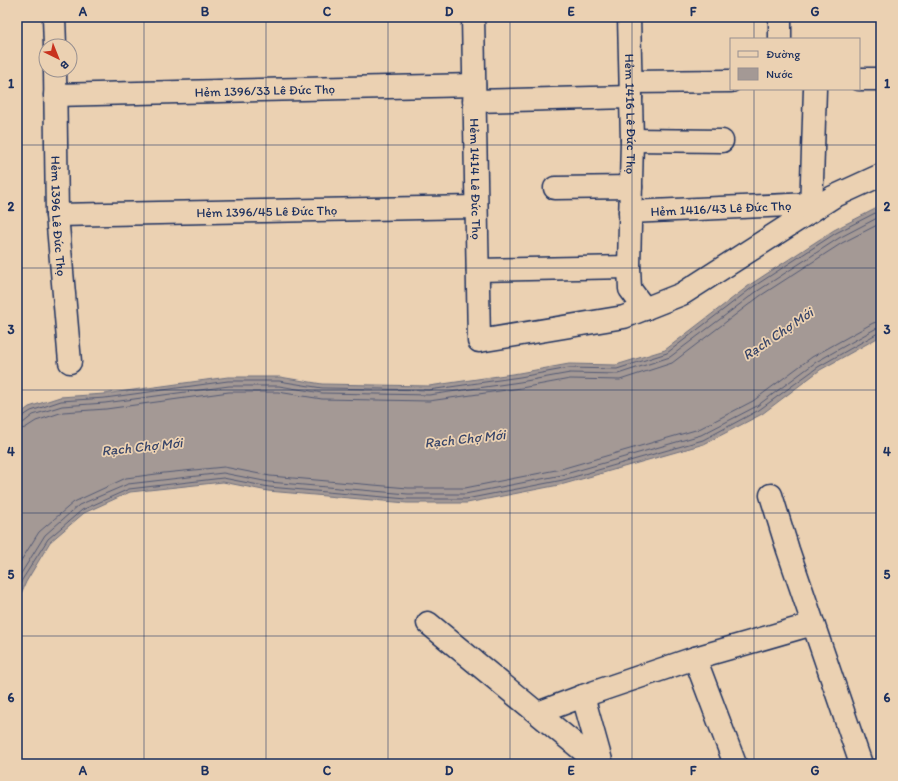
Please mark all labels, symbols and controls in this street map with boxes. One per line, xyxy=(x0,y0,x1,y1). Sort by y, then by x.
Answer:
text: A xyxy=(78,4,88,19)
text: B xyxy=(201,4,210,19)
text: C xyxy=(323,4,332,19)
text: D xyxy=(445,4,454,19)
text: E xyxy=(567,4,575,19)
text: F xyxy=(690,4,697,19)
text: G xyxy=(811,4,820,19)
north arrow xyxy=(38,38,78,78)
legend xyxy=(730,38,860,90)
text: Đường xyxy=(766,47,801,61)
street label: Hẻm 1416 Lê Đức Thọ xyxy=(622,53,640,175)
text: B xyxy=(57,58,72,72)
text: Nước xyxy=(766,67,793,81)
text: 1 xyxy=(8,76,14,91)
text: 1 xyxy=(884,76,890,91)
street label: Hẻm 1396/33 Lê Đức Thọ xyxy=(195,81,336,99)
street label: Hẻm 1414 Lê Đức Thọ xyxy=(467,118,485,240)
street label: Hẻm 1396 Lê Đức Thọ xyxy=(49,156,70,277)
street label: Hẻm 1416/43 Lê Đức Thọ xyxy=(650,197,792,219)
text: 2 xyxy=(8,199,15,214)
text: 2 xyxy=(884,199,891,214)
street label: Hẻm 1396/45 Lê Đức Thọ xyxy=(196,202,338,220)
water label: Rạch Chợ Mới xyxy=(740,303,818,364)
text: 3 xyxy=(7,322,15,337)
text: 3 xyxy=(883,322,891,337)
water label: Rạch Chợ Mới xyxy=(424,426,508,452)
water label: Rạch Chợ Mới xyxy=(101,434,185,460)
text: 4 xyxy=(7,444,15,459)
text: 4 xyxy=(883,444,891,459)
text: 5 xyxy=(8,567,15,582)
text: 5 xyxy=(884,567,891,582)
text: 6 xyxy=(8,690,15,705)
text: 6 xyxy=(884,690,891,705)
text: A xyxy=(78,763,88,778)
text: B xyxy=(201,763,210,778)
text: C xyxy=(323,763,332,778)
text: D xyxy=(445,763,454,778)
text: E xyxy=(567,763,575,778)
text: F xyxy=(690,763,697,778)
text: G xyxy=(811,763,820,778)

